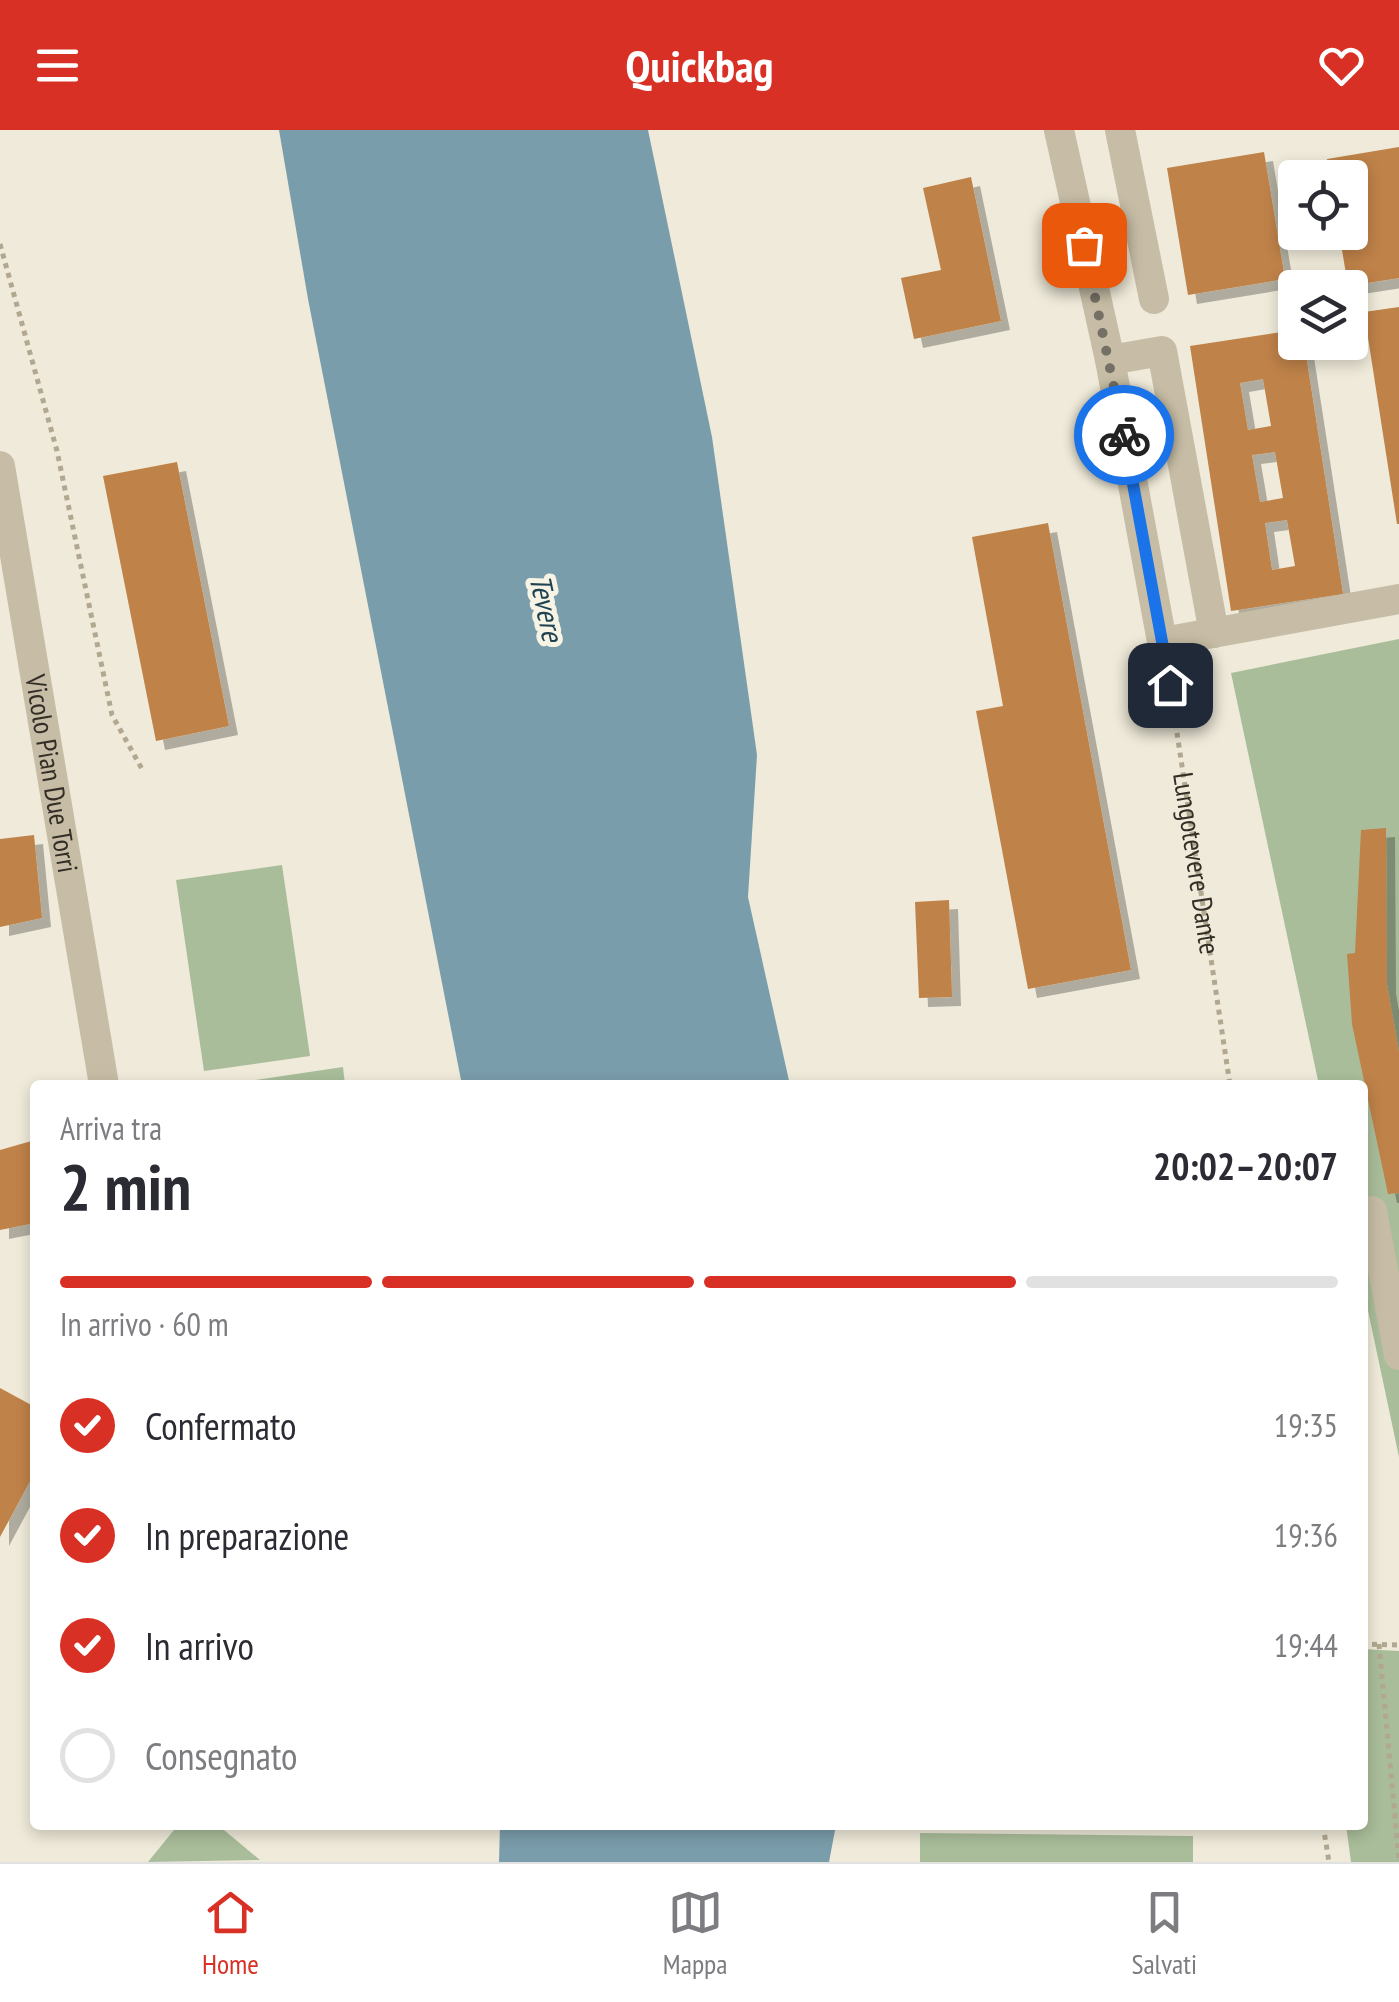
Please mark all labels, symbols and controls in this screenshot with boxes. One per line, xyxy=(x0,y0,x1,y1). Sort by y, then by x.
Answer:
text: Quickbag xyxy=(626,36,773,94)
icon: menu xyxy=(30,38,85,93)
icon: heart xyxy=(1314,38,1369,93)
map controls xyxy=(1278,160,1368,360)
button: locate xyxy=(1278,160,1368,250)
pin xyxy=(1042,203,1127,288)
icon: bag xyxy=(1057,218,1112,273)
button: layers xyxy=(1278,270,1368,360)
courier xyxy=(1074,385,1174,485)
icon: bike xyxy=(1097,408,1152,463)
water label: Tevere xyxy=(521,571,574,646)
pin xyxy=(1128,643,1213,728)
icon: home xyxy=(1143,658,1198,713)
street label: Vicolo Pian Due Torri xyxy=(17,671,87,875)
street label: Lungotevere Dante xyxy=(1165,770,1229,957)
text: Arriva tra xyxy=(60,1107,162,1149)
text: 20:02–20:07 xyxy=(1153,1141,1338,1190)
text: 2 min xyxy=(60,1144,191,1228)
text: In arrivo · 60 m xyxy=(60,1303,229,1345)
icon: check xyxy=(60,1398,115,1453)
text: Confermato xyxy=(145,1401,297,1450)
text: 19:35 xyxy=(1274,1404,1338,1446)
icon: check xyxy=(60,1508,115,1563)
text: In preparazione xyxy=(145,1511,349,1560)
text: 19:36 xyxy=(1274,1514,1338,1556)
icon: check xyxy=(60,1618,115,1673)
text: In arrivo xyxy=(145,1621,254,1670)
text: 19:44 xyxy=(1274,1624,1338,1666)
text: Consegnato xyxy=(145,1731,298,1780)
tab: Home xyxy=(202,1885,259,1982)
tab: Mappa xyxy=(663,1885,727,1982)
tab: Salvati xyxy=(1131,1885,1197,1982)

